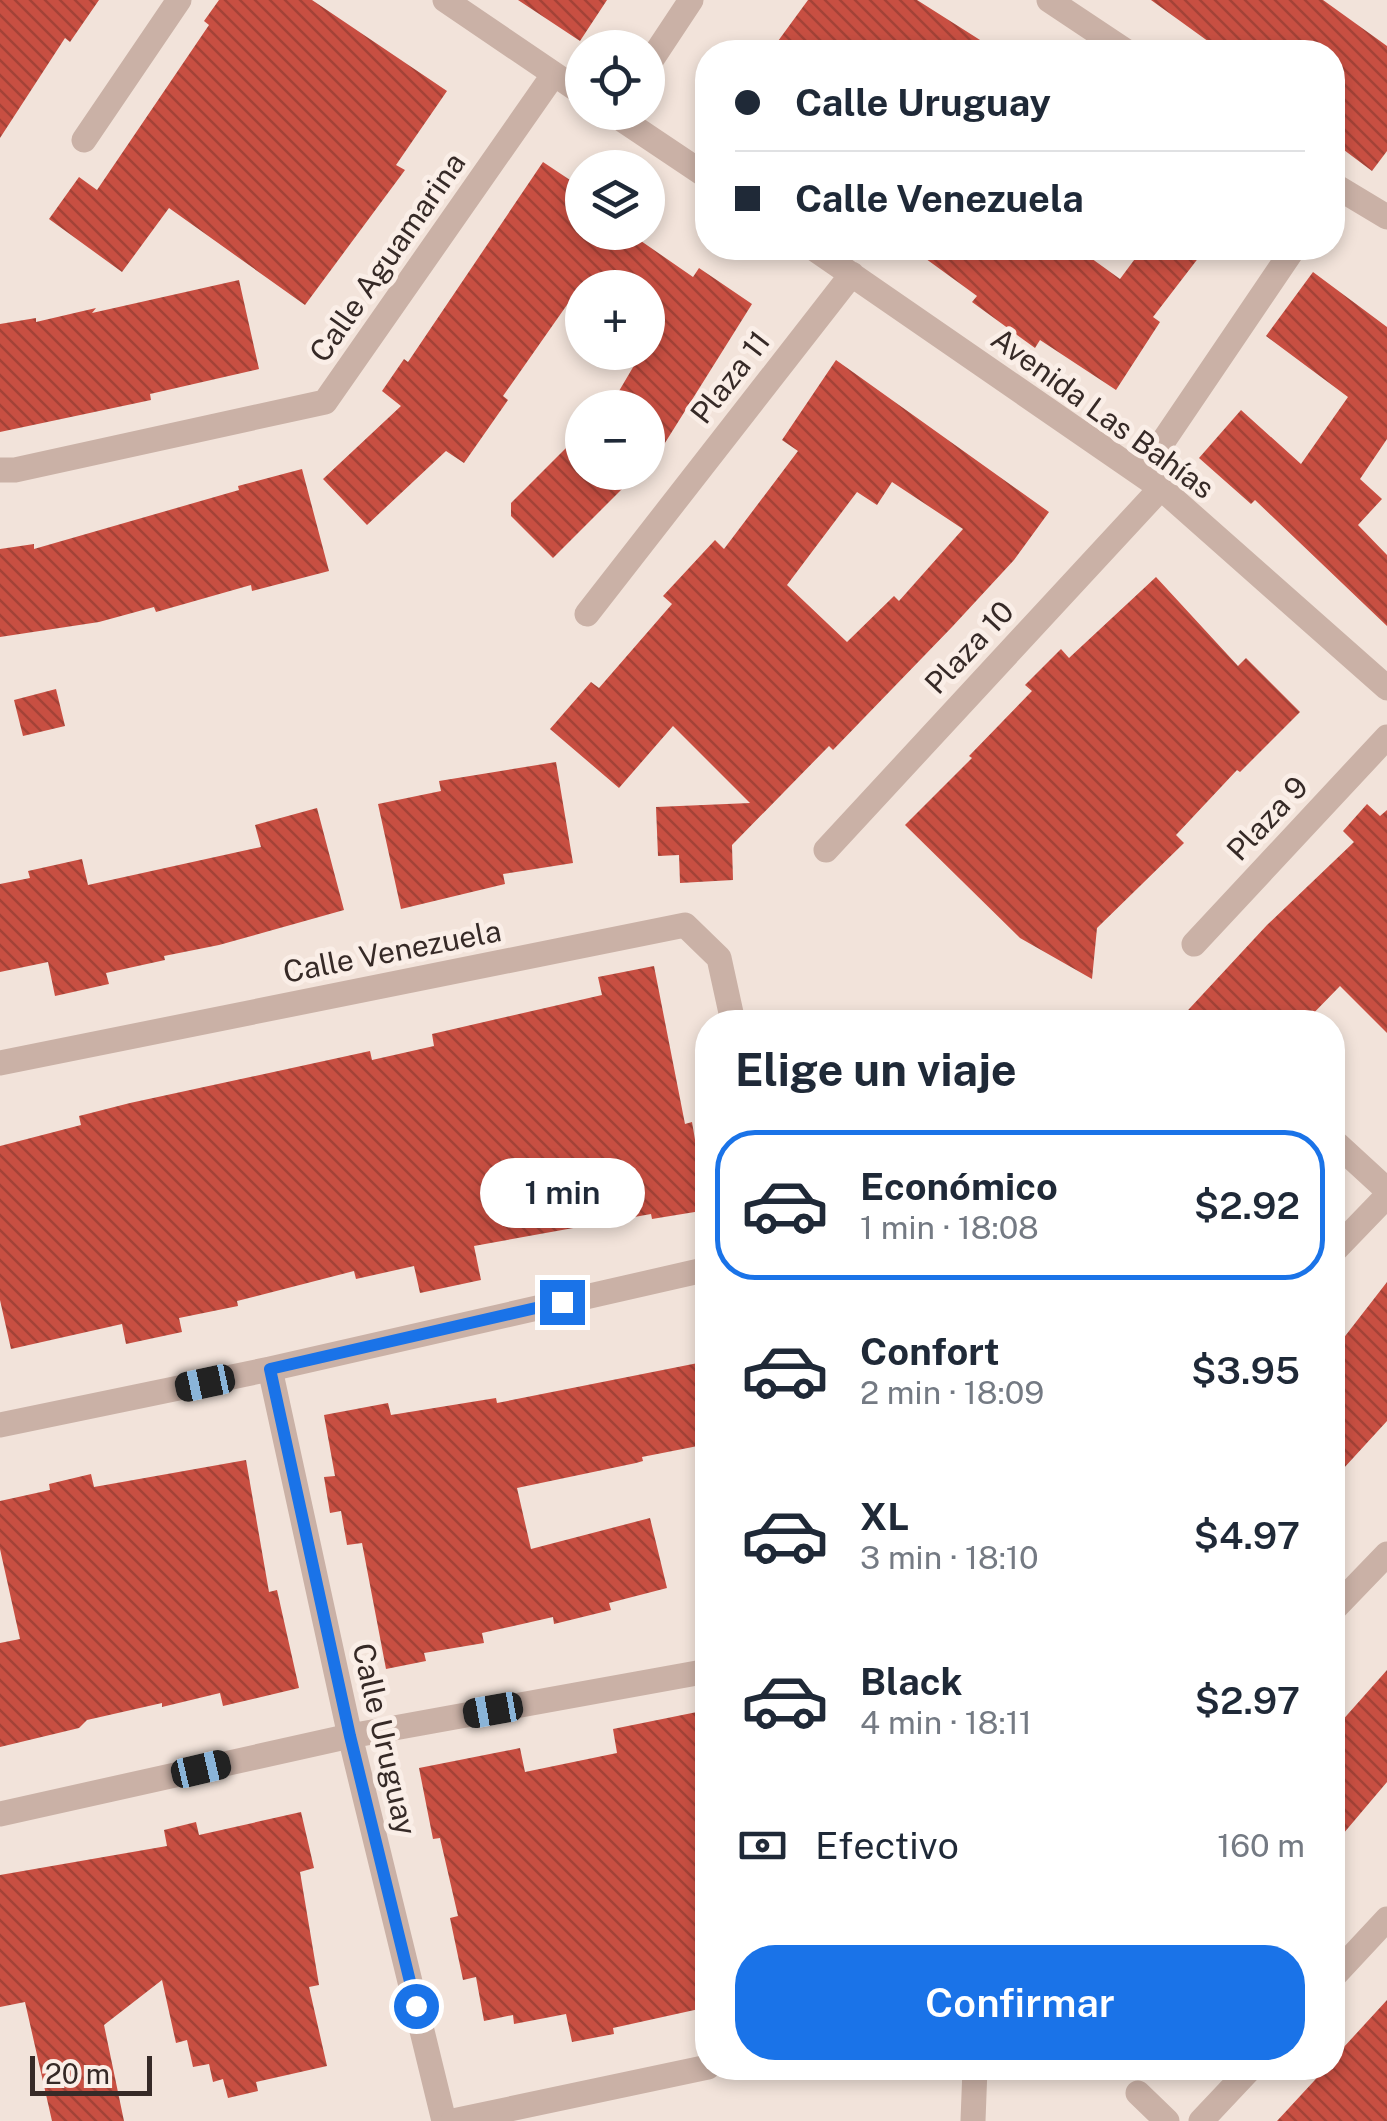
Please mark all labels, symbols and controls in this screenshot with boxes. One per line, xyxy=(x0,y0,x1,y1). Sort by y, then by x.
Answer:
map controls xyxy=(565,30,665,490)
button: locate xyxy=(565,30,665,130)
text: Calle Uruguay xyxy=(795,80,1051,125)
street label: Calle Aguamarina xyxy=(301,146,473,368)
button: layers xyxy=(565,150,665,250)
text: Calle Venezuela xyxy=(795,176,1084,221)
button: + xyxy=(565,270,665,370)
street label: Avenida Las Bahías xyxy=(985,320,1221,506)
street label: Plaza 11 xyxy=(683,324,777,430)
button: − xyxy=(565,390,665,490)
street label: Plaza 10 xyxy=(917,593,1021,701)
street label: Plaza 9 xyxy=(1219,769,1315,867)
street label: Calle Venezuela xyxy=(280,912,504,990)
text: Elige un viaje xyxy=(735,1043,1017,1096)
callout: 1 min xyxy=(480,1157,644,1227)
icon: car xyxy=(740,1160,830,1250)
text: Económico xyxy=(860,1164,1058,1209)
text: 1 min xyxy=(524,1174,601,1211)
text: $2.92 xyxy=(1194,1183,1300,1228)
text: 1 min · 18:08 xyxy=(860,1209,1039,1246)
route end xyxy=(540,1280,585,1325)
icon: car xyxy=(740,1325,830,1415)
text: Confort xyxy=(860,1329,1000,1374)
text: $3.95 xyxy=(1191,1348,1300,1393)
car xyxy=(173,1362,237,1404)
text: 2 min · 18:09 xyxy=(860,1374,1044,1411)
icon: car xyxy=(740,1490,830,1580)
text: XL xyxy=(860,1494,909,1539)
text: $4.97 xyxy=(1193,1513,1300,1558)
text: 3 min · 18:10 xyxy=(860,1539,1038,1576)
street label: Calle Uruguay xyxy=(345,1639,425,1839)
icon: car xyxy=(740,1655,830,1745)
text: Black xyxy=(860,1659,963,1704)
text: $2.97 xyxy=(1194,1678,1300,1723)
car xyxy=(461,1690,525,1730)
text: 4 min · 18:11 xyxy=(860,1704,1032,1741)
car xyxy=(168,1748,234,1790)
icon: cash xyxy=(735,1818,790,1873)
text: Efectivo xyxy=(815,1823,959,1868)
text: 160 m xyxy=(1217,1827,1305,1864)
button: Confirmar xyxy=(735,1945,1305,2060)
route start xyxy=(394,1984,439,2029)
scale bar xyxy=(30,2051,152,2096)
text: 20 m xyxy=(45,2057,110,2090)

